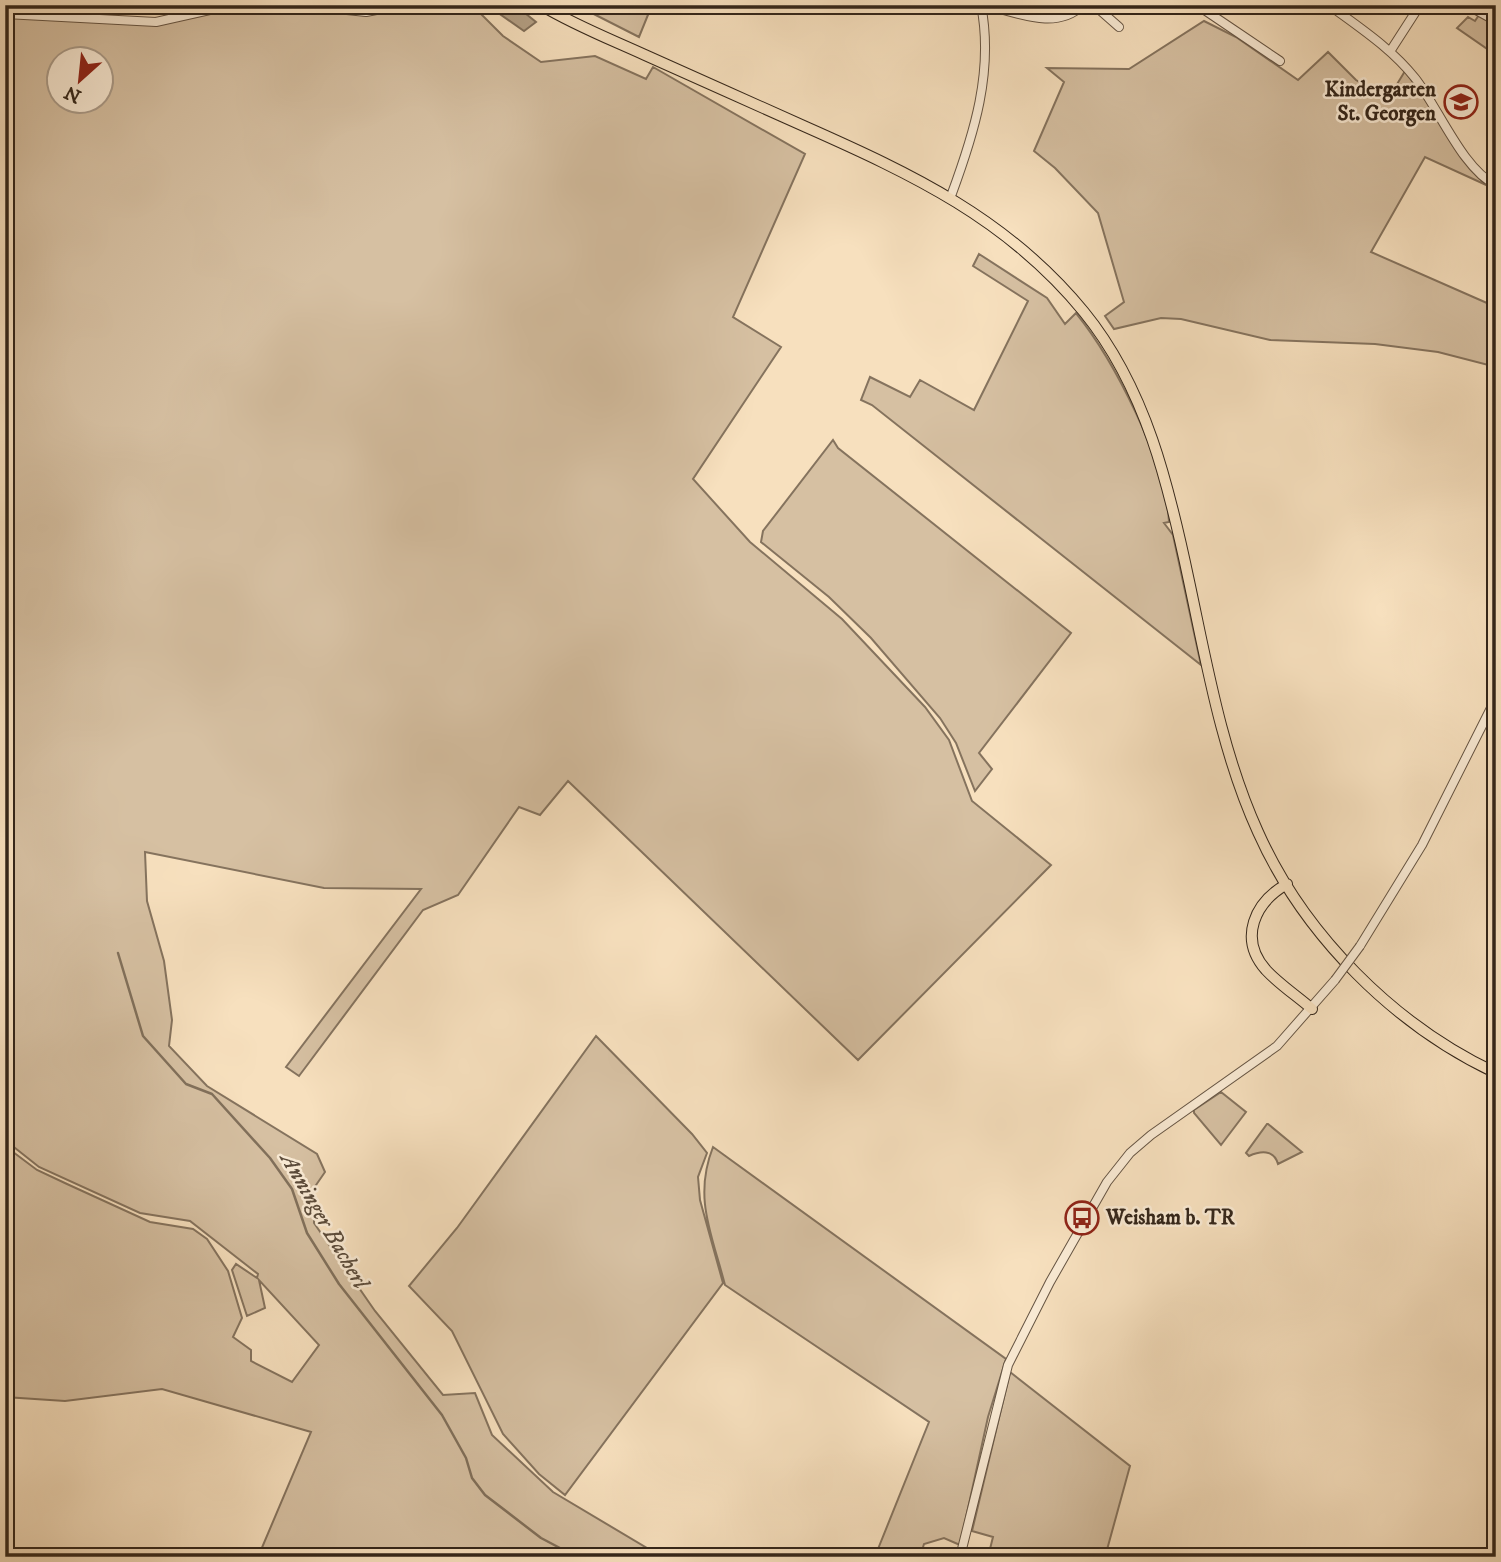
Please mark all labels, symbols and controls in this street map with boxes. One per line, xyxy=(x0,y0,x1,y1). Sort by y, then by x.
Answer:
north arrow xyxy=(46,46,116,116)
place label: Kindergarten St. Georgen xyxy=(1325,77,1437,127)
text: N xyxy=(60,80,85,108)
school or university icon: Kindergarten St. Georgen xyxy=(1442,83,1480,121)
water label: Anninger Bacherl xyxy=(272,1145,376,1296)
bus stop icon: Weisham b. TR xyxy=(1063,1199,1101,1237)
place label: Weisham b. TR xyxy=(1105,1205,1236,1231)

